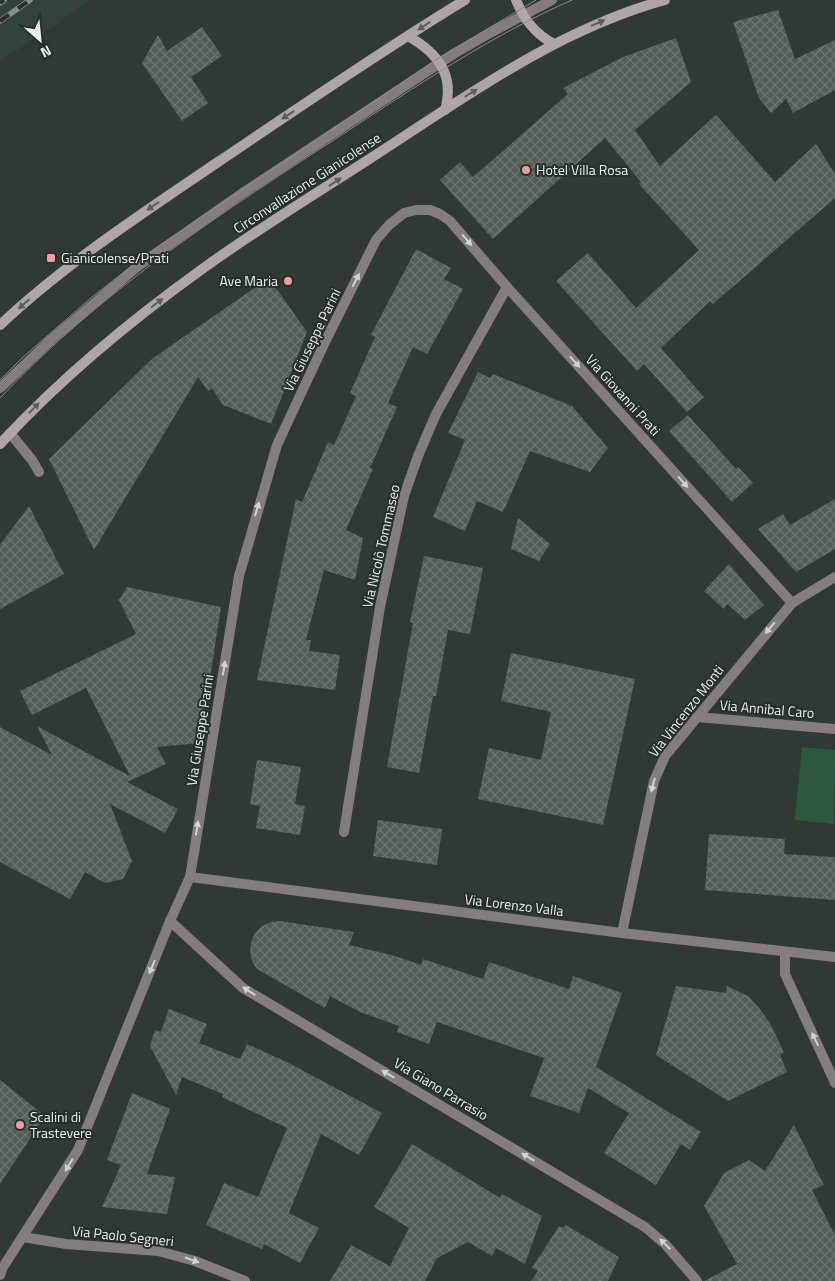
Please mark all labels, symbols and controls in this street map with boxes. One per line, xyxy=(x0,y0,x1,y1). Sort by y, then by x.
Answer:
north arrow xyxy=(15,15,65,65)
one-way arrow xyxy=(591,19,605,27)
one-way arrow xyxy=(417,21,430,30)
text: N xyxy=(37,40,55,64)
one-way arrow xyxy=(464,89,477,98)
one-way arrow xyxy=(281,110,295,120)
street label: Circonvallazione Gianicolense xyxy=(229,127,385,238)
place label: Hotel Villa Rosa xyxy=(536,159,628,180)
marker: Hotel Villa Rosa xyxy=(520,164,532,176)
one-way arrow xyxy=(328,177,341,187)
one-way arrow xyxy=(146,201,160,211)
one-way arrow xyxy=(461,234,472,247)
place label: Gianicolense/Prati xyxy=(61,247,169,268)
marker: Gianicolense/Prati xyxy=(45,252,57,264)
place label: Ave Maria xyxy=(219,270,278,291)
one-way arrow xyxy=(352,273,360,288)
marker: Ave Maria xyxy=(282,275,294,287)
street label: Via Giuseppe Parini xyxy=(277,285,346,395)
one-way arrow xyxy=(150,297,163,308)
one-way arrow xyxy=(18,298,30,310)
street label: Via Giovanni Prati xyxy=(581,349,666,440)
one-way arrow xyxy=(569,355,580,368)
one-way arrow xyxy=(27,403,39,415)
one-way arrow xyxy=(678,476,689,489)
street label: Via Nicolò Tommaseo xyxy=(356,482,405,610)
one-way arrow xyxy=(254,502,262,517)
one-way arrow xyxy=(765,622,776,635)
one-way arrow xyxy=(220,660,228,676)
street label: Via Vincenzo Monti xyxy=(643,660,728,761)
street label: Via Giuseppe Parini xyxy=(180,673,219,787)
street label: Via Annibal Caro xyxy=(719,694,815,723)
one-way arrow xyxy=(649,778,657,793)
one-way arrow xyxy=(194,820,202,836)
street label: Via Lorenzo Valla xyxy=(463,888,565,921)
one-way arrow xyxy=(147,960,155,974)
one-way arrow xyxy=(242,987,255,996)
one-way arrow xyxy=(810,1032,818,1046)
street label: Via Giano Parrasio xyxy=(390,1052,492,1125)
one-way arrow xyxy=(382,1070,395,1079)
place label: Scalini di Trastevere xyxy=(30,1106,92,1143)
marker: Scalini di Trastevere xyxy=(14,1119,26,1131)
one-way arrow xyxy=(521,1153,536,1161)
one-way arrow xyxy=(65,1158,74,1172)
street label: Via Paolo Segneri xyxy=(71,1220,175,1251)
one-way arrow xyxy=(659,1239,671,1251)
one-way arrow xyxy=(185,1256,200,1264)

